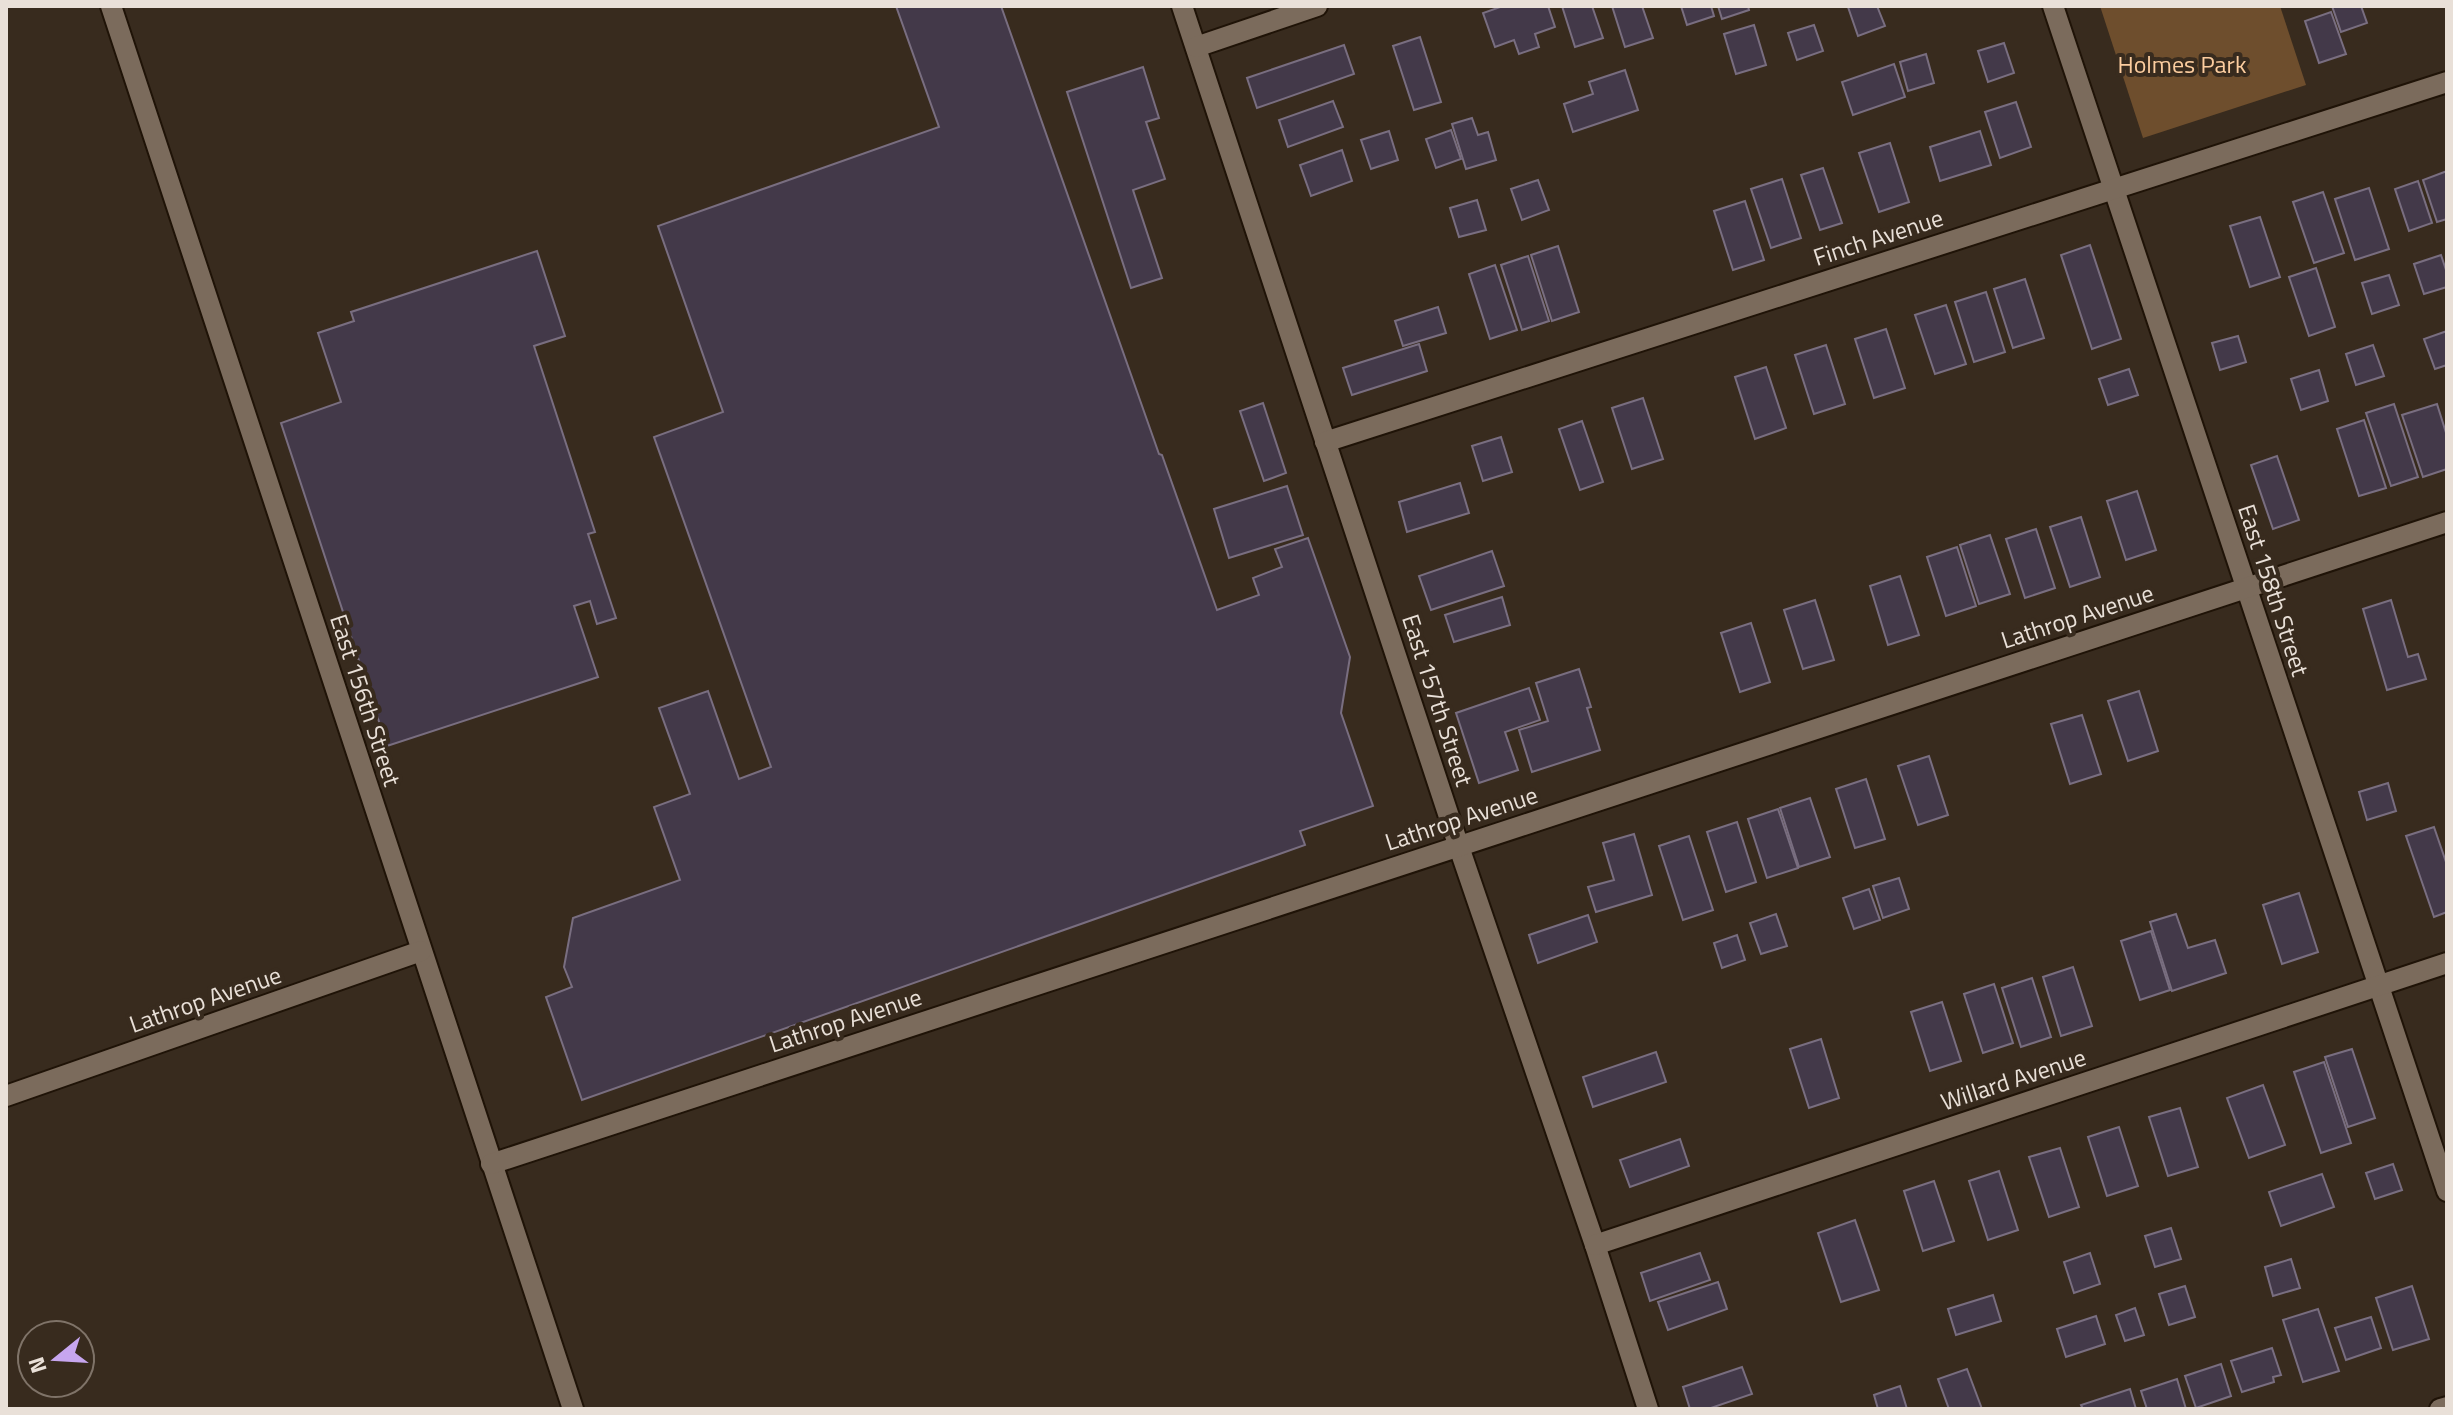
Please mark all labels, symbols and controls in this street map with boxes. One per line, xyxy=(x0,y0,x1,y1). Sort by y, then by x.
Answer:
park label: Holmes Park xyxy=(2118,46,2247,82)
street label: Finch Avenue xyxy=(1808,199,1948,275)
street label: East 158th Street xyxy=(2229,499,2319,681)
street label: Lathrop Avenue xyxy=(1996,574,2158,658)
street label: East 156th Street xyxy=(321,609,411,791)
street label: East 157th Street xyxy=(1393,609,1483,791)
street label: Lathrop Avenue xyxy=(1380,776,1542,860)
street label: Lathrop Avenue xyxy=(124,956,286,1042)
street label: Lathrop Avenue xyxy=(764,978,926,1062)
street label: Willard Avenue xyxy=(1936,1039,2090,1119)
north arrow xyxy=(16,1319,96,1399)
text: N xyxy=(18,1353,56,1378)

